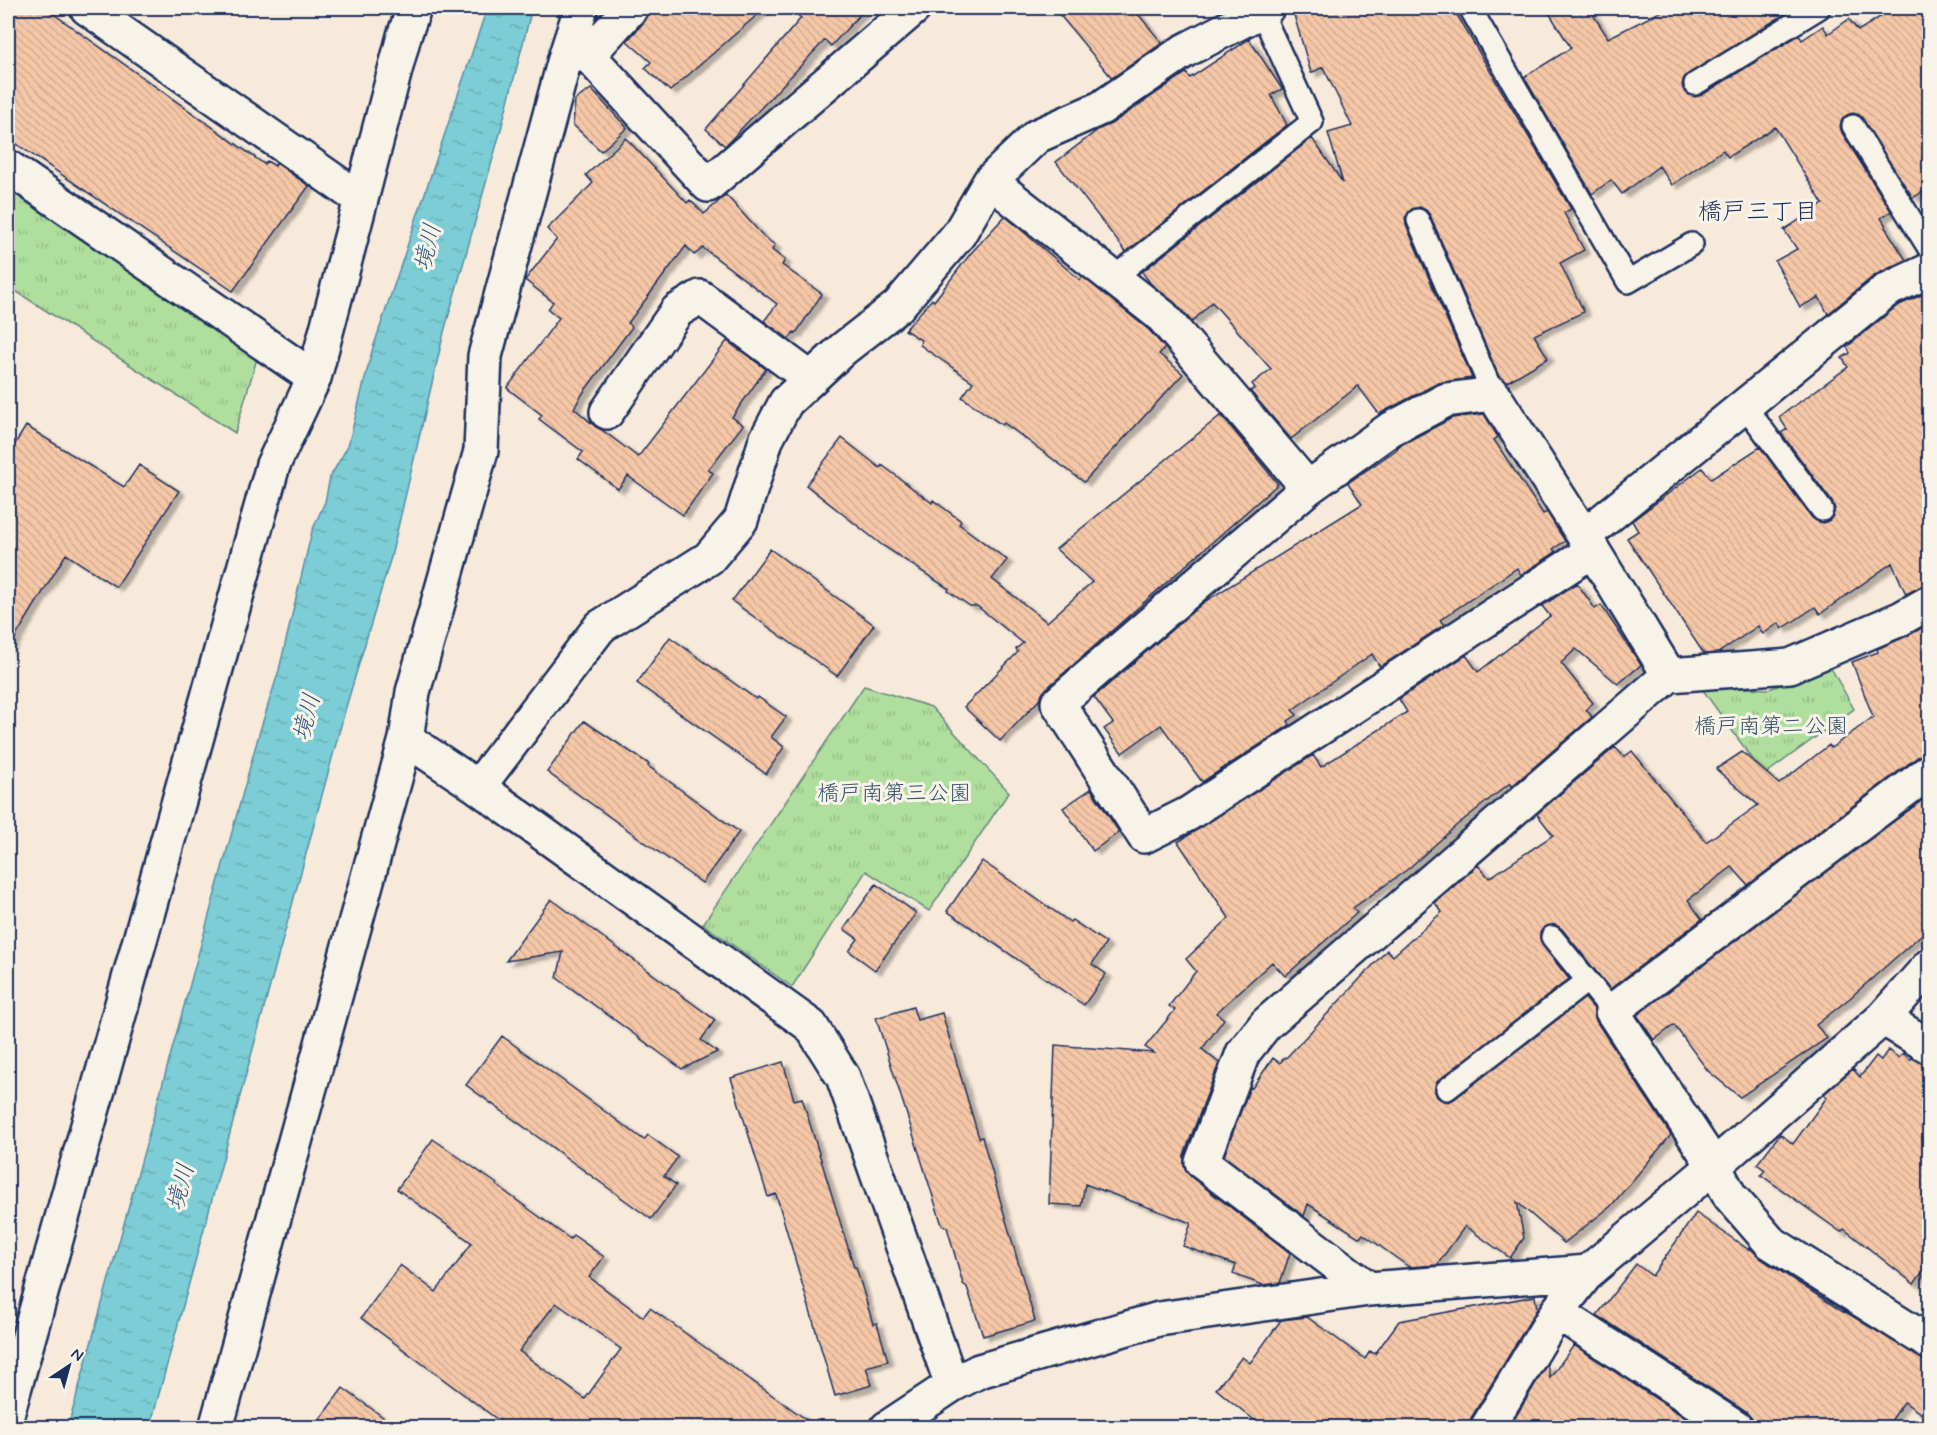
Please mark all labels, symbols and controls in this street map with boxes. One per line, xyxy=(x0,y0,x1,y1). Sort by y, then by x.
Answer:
district label: 橋戸三丁目 xyxy=(1698,197,1818,228)
water label: 境川 xyxy=(408,220,449,274)
water label: 境川 xyxy=(286,690,329,745)
park label: 橋戸南第二公園 xyxy=(1694,713,1848,741)
park label: 橋戸南第三公園 xyxy=(817,780,971,808)
water label: 境川 xyxy=(160,1160,203,1215)
north arrow xyxy=(39,1336,99,1396)
text: N xyxy=(66,1343,87,1367)

